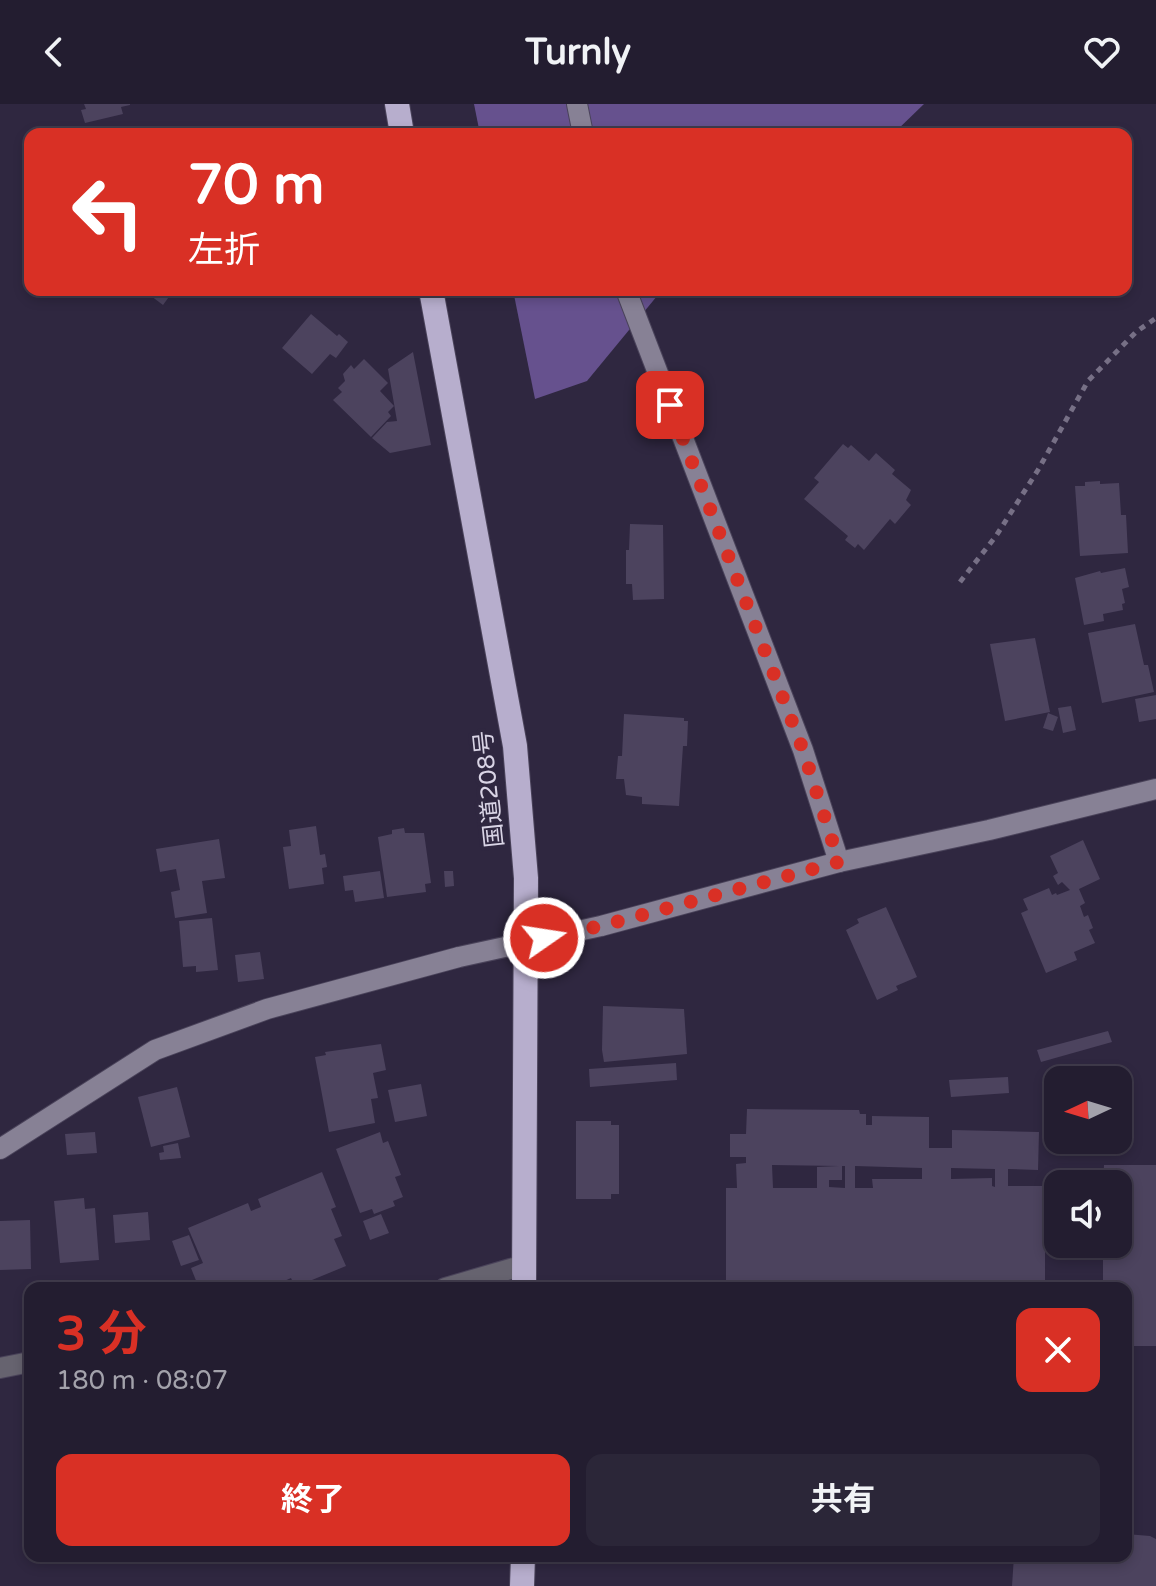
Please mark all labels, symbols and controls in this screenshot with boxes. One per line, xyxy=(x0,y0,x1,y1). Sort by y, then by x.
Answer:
icon: back xyxy=(32,30,76,74)
icon: heart xyxy=(1080,30,1124,74)
text: Turnly xyxy=(525,31,631,74)
text: 70 m xyxy=(188,152,324,219)
icon: left xyxy=(56,160,160,264)
text: 左折 xyxy=(188,229,260,272)
pin xyxy=(636,371,704,439)
icon: arrive xyxy=(648,383,692,427)
street label: 国道208号 xyxy=(469,729,510,849)
position arrow xyxy=(502,896,586,980)
north arrow xyxy=(1044,1066,1132,1154)
map controls xyxy=(1044,1066,1132,1258)
button: sound xyxy=(1044,1170,1132,1258)
text: 3 分 xyxy=(56,1306,147,1364)
button: close xyxy=(1016,1308,1100,1392)
text: 180 m · 08:07 xyxy=(56,1365,228,1396)
button: 終了 xyxy=(56,1454,570,1546)
button: 共有 xyxy=(586,1454,1100,1546)

